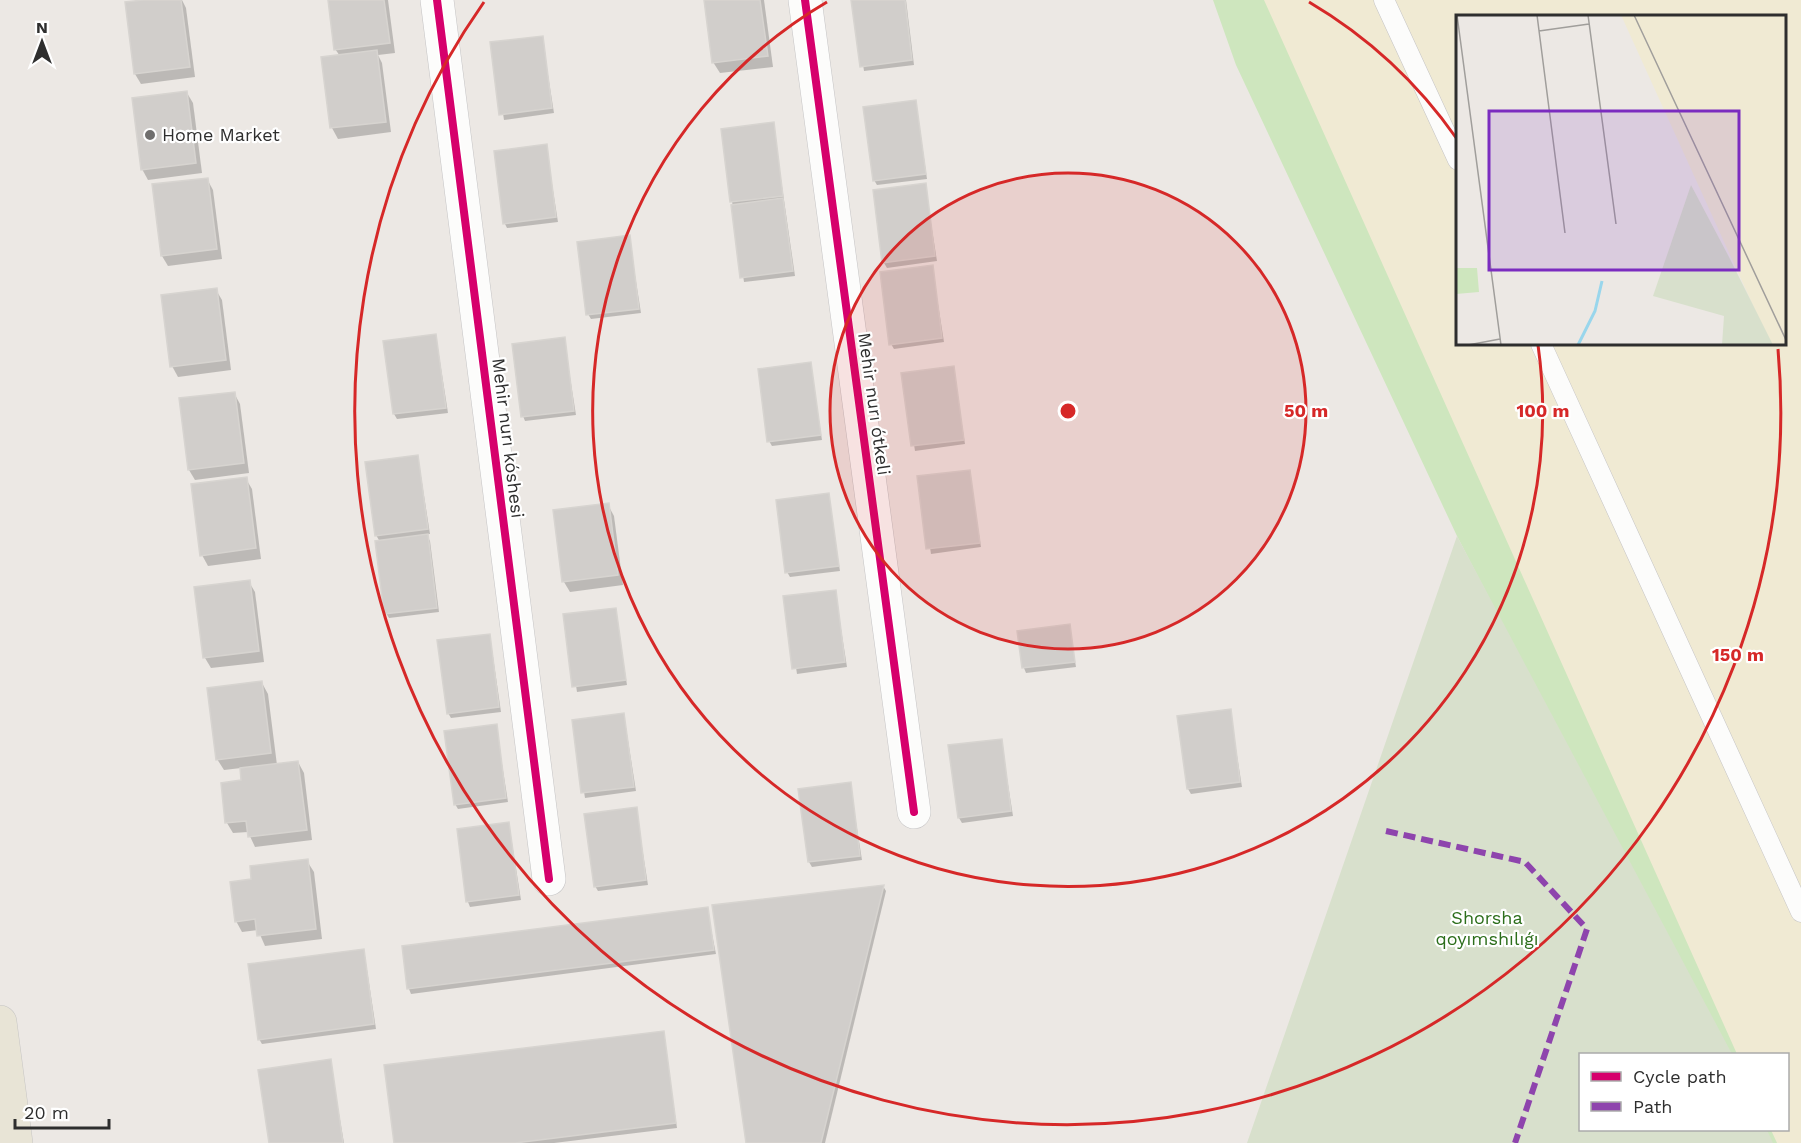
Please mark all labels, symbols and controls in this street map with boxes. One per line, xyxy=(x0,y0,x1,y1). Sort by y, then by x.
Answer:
north arrow xyxy=(12,12,72,72)
inset map xyxy=(1456,15,1786,345)
text: N xyxy=(36,18,48,37)
place label: Home Market xyxy=(162,124,280,145)
marker: Home Market xyxy=(143,128,157,142)
street label: Mehir nurı ótkeli xyxy=(854,331,895,477)
street label: Mehir nurı kóshesi xyxy=(488,357,529,519)
text: 50 m xyxy=(1284,400,1328,421)
text: 100 m xyxy=(1516,400,1570,421)
centre of rings xyxy=(1058,401,1078,421)
text: 150 m xyxy=(1712,644,1764,665)
park label: Shorsha qoyımshılıǵı xyxy=(1435,907,1539,949)
legend xyxy=(1579,1053,1789,1131)
text: Cycle path xyxy=(1633,1066,1727,1087)
scale bar xyxy=(15,1092,110,1130)
text: Path xyxy=(1633,1096,1673,1117)
text: 20 m xyxy=(24,1102,69,1123)

